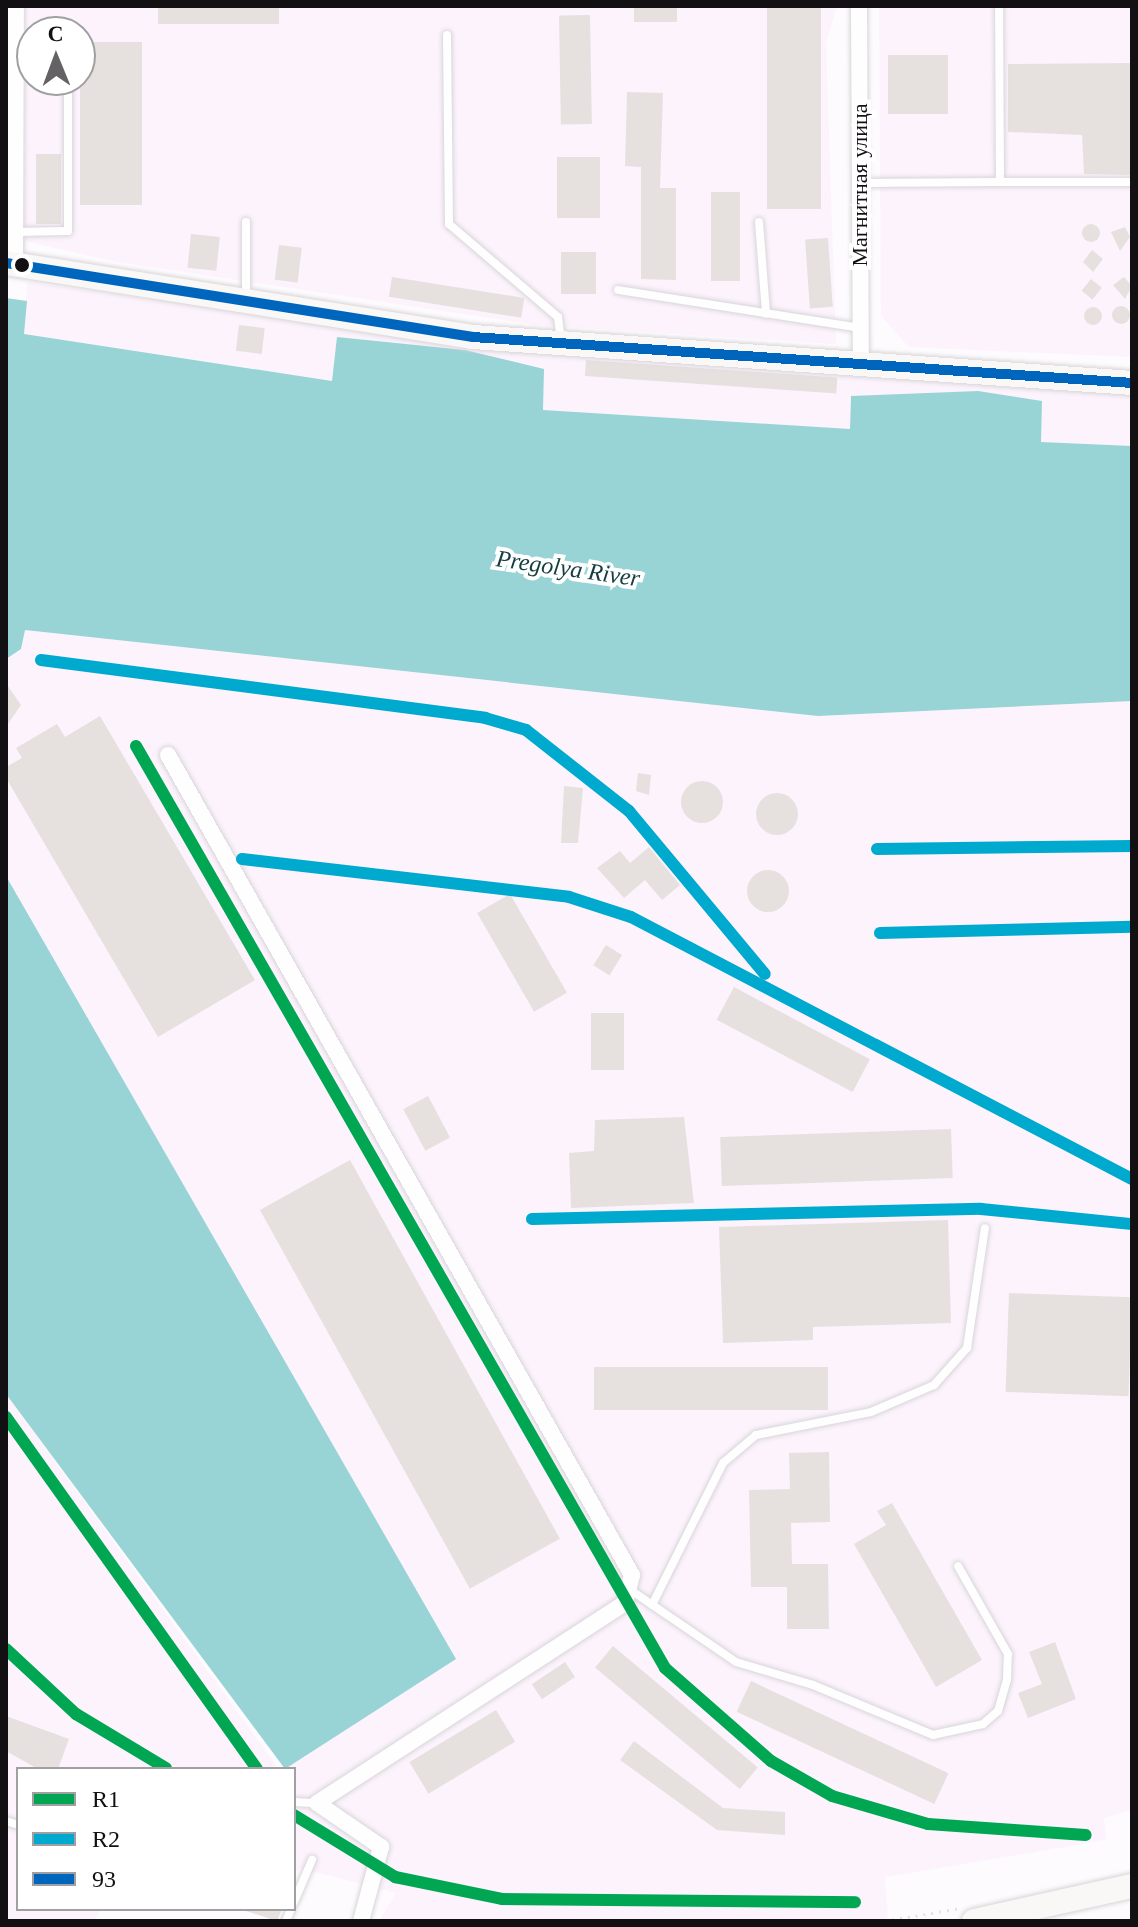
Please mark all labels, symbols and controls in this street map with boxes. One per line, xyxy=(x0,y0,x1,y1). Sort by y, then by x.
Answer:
north arrow xyxy=(16,16,96,96)
text: С xyxy=(47,21,64,46)
street label: Магнитная улица xyxy=(847,104,873,266)
unlabelled marker xyxy=(14,257,30,273)
water label: Pregolya River xyxy=(494,545,642,593)
legend xyxy=(16,1767,296,1911)
text: R1 xyxy=(92,1786,120,1812)
text: R2 xyxy=(92,1826,120,1852)
text: 93 xyxy=(92,1866,116,1892)

